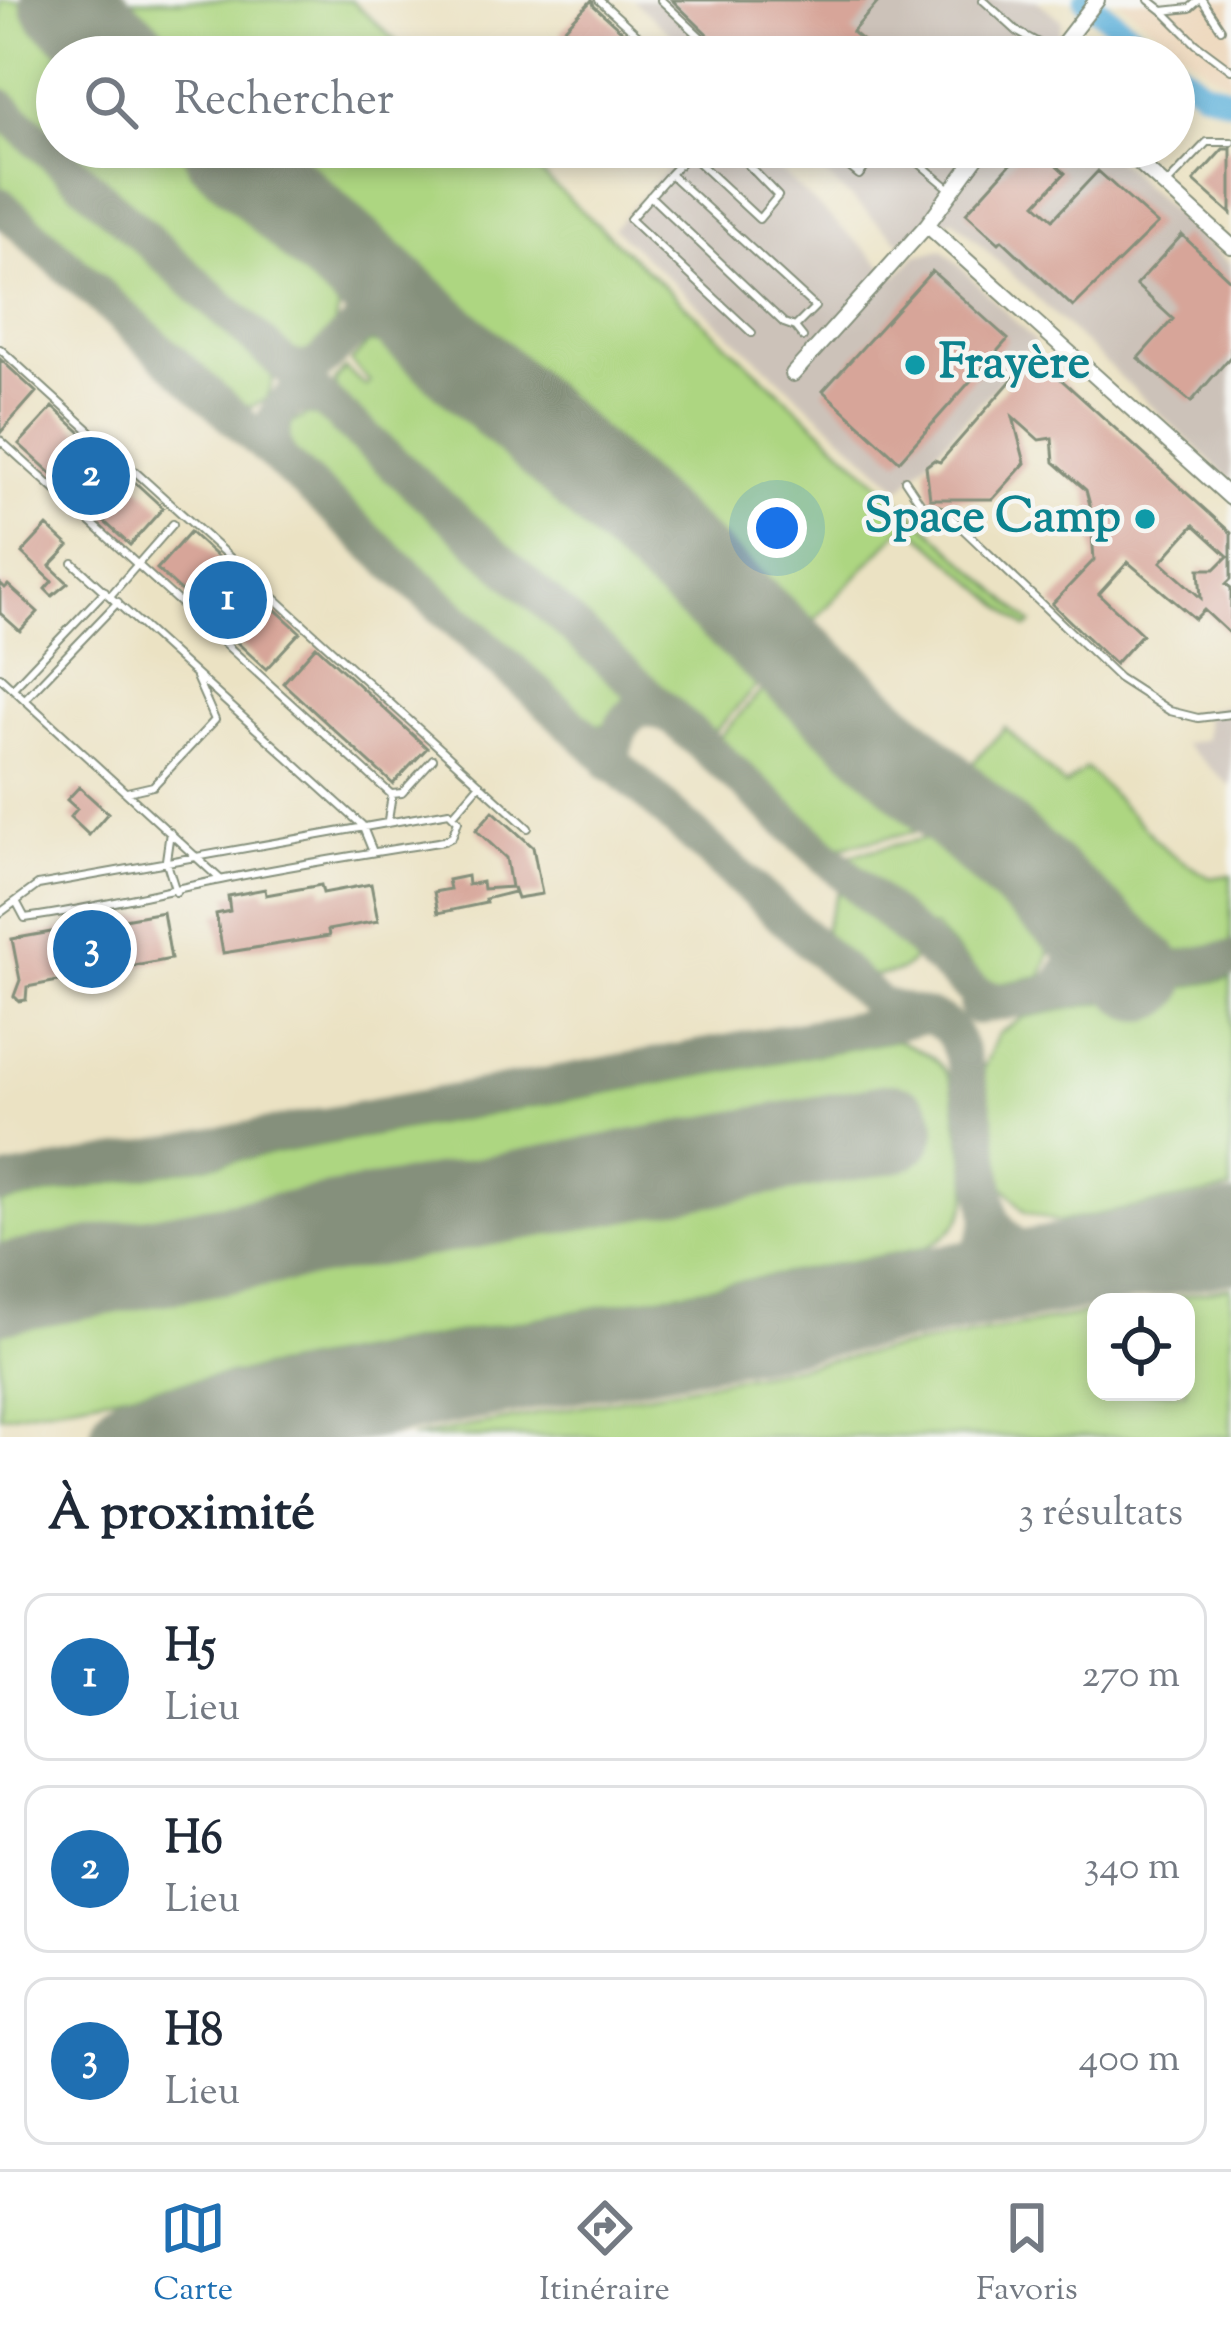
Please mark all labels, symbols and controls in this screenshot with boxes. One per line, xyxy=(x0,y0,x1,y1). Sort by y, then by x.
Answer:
search box xyxy=(36,36,1195,168)
icon: search xyxy=(78,69,144,135)
text: Rechercher xyxy=(174,70,394,135)
place label: Frayère xyxy=(939,331,1090,400)
marker: Frayère xyxy=(902,352,928,378)
pin: 2 xyxy=(52,431,130,521)
place label: Space Camp xyxy=(864,485,1121,554)
your location xyxy=(747,498,807,558)
marker: Space Camp xyxy=(1132,506,1158,532)
pin: 1 xyxy=(189,555,267,645)
pin: 3 xyxy=(53,904,131,994)
map controls xyxy=(1087,1293,1195,1401)
button: locate xyxy=(1087,1293,1195,1401)
text: À proximité xyxy=(48,1479,315,1552)
text: 3 résultats xyxy=(1018,1487,1183,1543)
text: H5 xyxy=(165,1617,216,1682)
text: 1 xyxy=(83,1649,97,1705)
text: 270 m xyxy=(1082,1649,1180,1705)
text: Lieu xyxy=(165,1682,240,1738)
text: H6 xyxy=(165,1809,223,1874)
text: 2 xyxy=(81,1841,99,1897)
text: 340 m xyxy=(1084,1841,1180,1897)
text: Lieu xyxy=(165,1874,240,1930)
text: H8 xyxy=(165,2001,223,2066)
text: 3 xyxy=(82,2033,98,2089)
text: 400 m xyxy=(1079,2033,1180,2089)
text: Lieu xyxy=(165,2066,240,2122)
tab: Carte xyxy=(153,2195,233,2315)
tab: Itinéraire xyxy=(539,2195,670,2315)
tab: Favoris xyxy=(976,2195,1078,2315)

